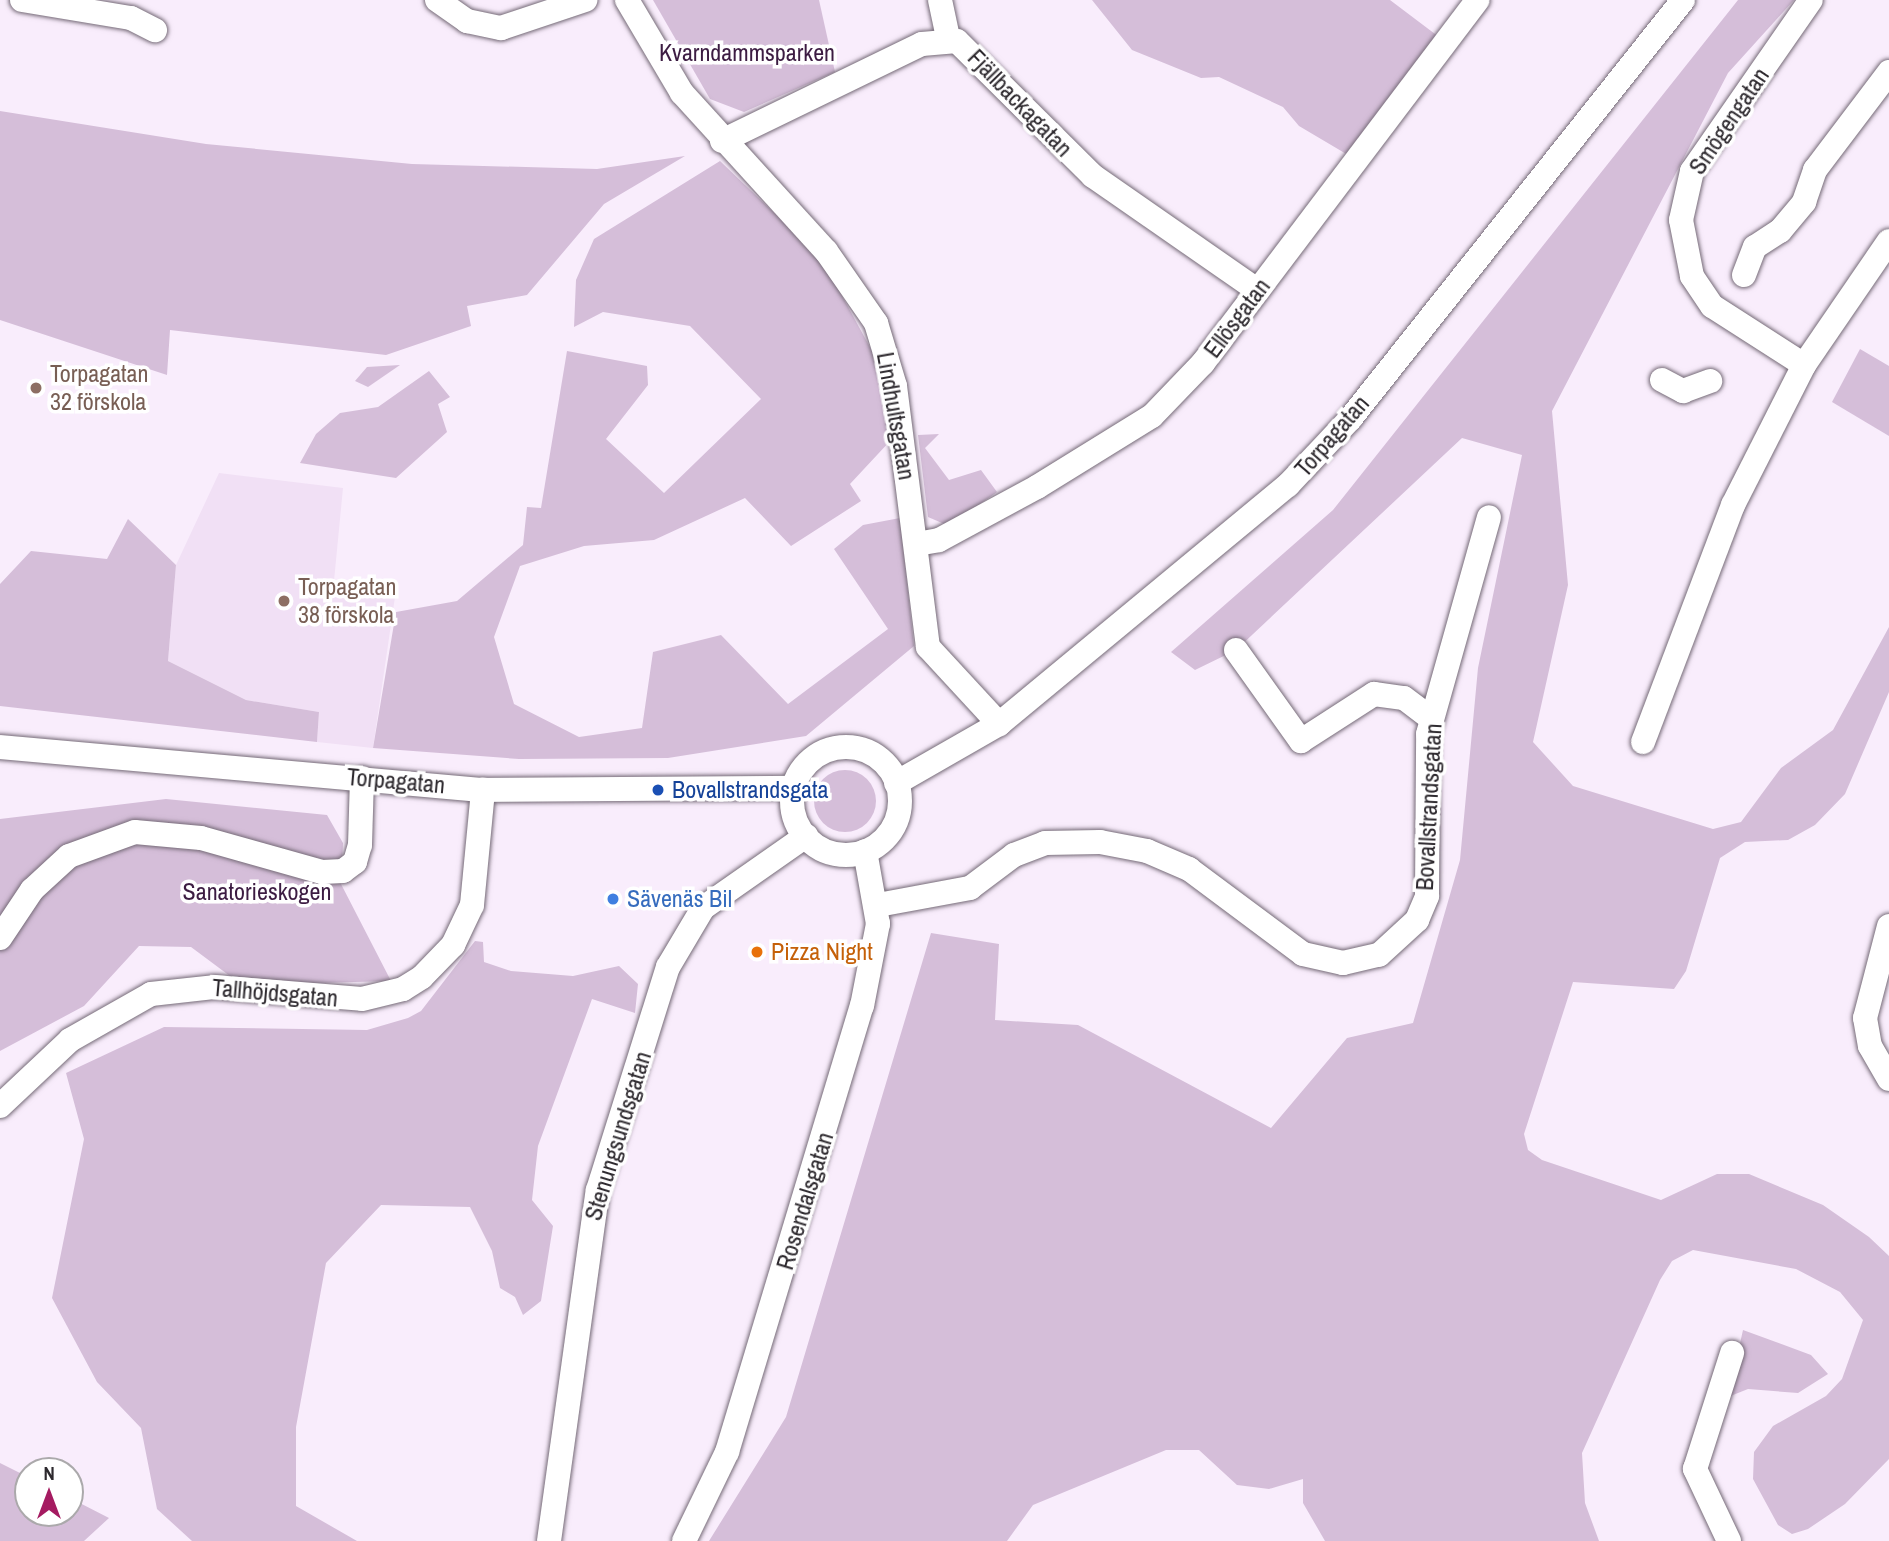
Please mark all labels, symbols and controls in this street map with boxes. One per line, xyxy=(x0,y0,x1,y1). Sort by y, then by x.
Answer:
park label: Kvarndammsparken xyxy=(659,39,835,67)
street label: Fjällbackagatan xyxy=(962,43,1078,163)
street label: Smögengatan xyxy=(1683,62,1775,180)
street label: Ellösgatan xyxy=(1198,273,1276,363)
street label: Lindhultsgatan xyxy=(871,350,921,482)
place label: Torpagatan 32 förskola xyxy=(50,360,148,416)
marker: Torpagatan 32 förskola xyxy=(28,380,44,396)
street label: Torpagatan xyxy=(1289,389,1375,483)
place label: Torpagatan 38 förskola xyxy=(298,573,396,629)
marker: Torpagatan 38 förskola xyxy=(276,593,292,609)
street label: Bovallstrandsgatan xyxy=(1410,723,1448,891)
street label: Torpagatan xyxy=(346,762,446,800)
place label: Bovallstrandsgata xyxy=(672,776,828,804)
marker: Bovallstrandsgata xyxy=(650,782,666,798)
park label: Sanatorieskogen xyxy=(183,878,331,906)
place label: Sävenäs Bil xyxy=(627,885,732,913)
marker: Sävenäs Bil xyxy=(605,891,621,907)
place label: Pizza Night xyxy=(771,938,873,966)
marker: Pizza Night xyxy=(749,944,765,960)
street label: Tallhöjdsgatan xyxy=(211,973,339,1013)
street label: Stenungsundsgatan xyxy=(579,1048,657,1224)
street label: Rosendalsgatan xyxy=(770,1129,840,1273)
north arrow xyxy=(14,1457,84,1527)
text: N xyxy=(43,1460,55,1486)

